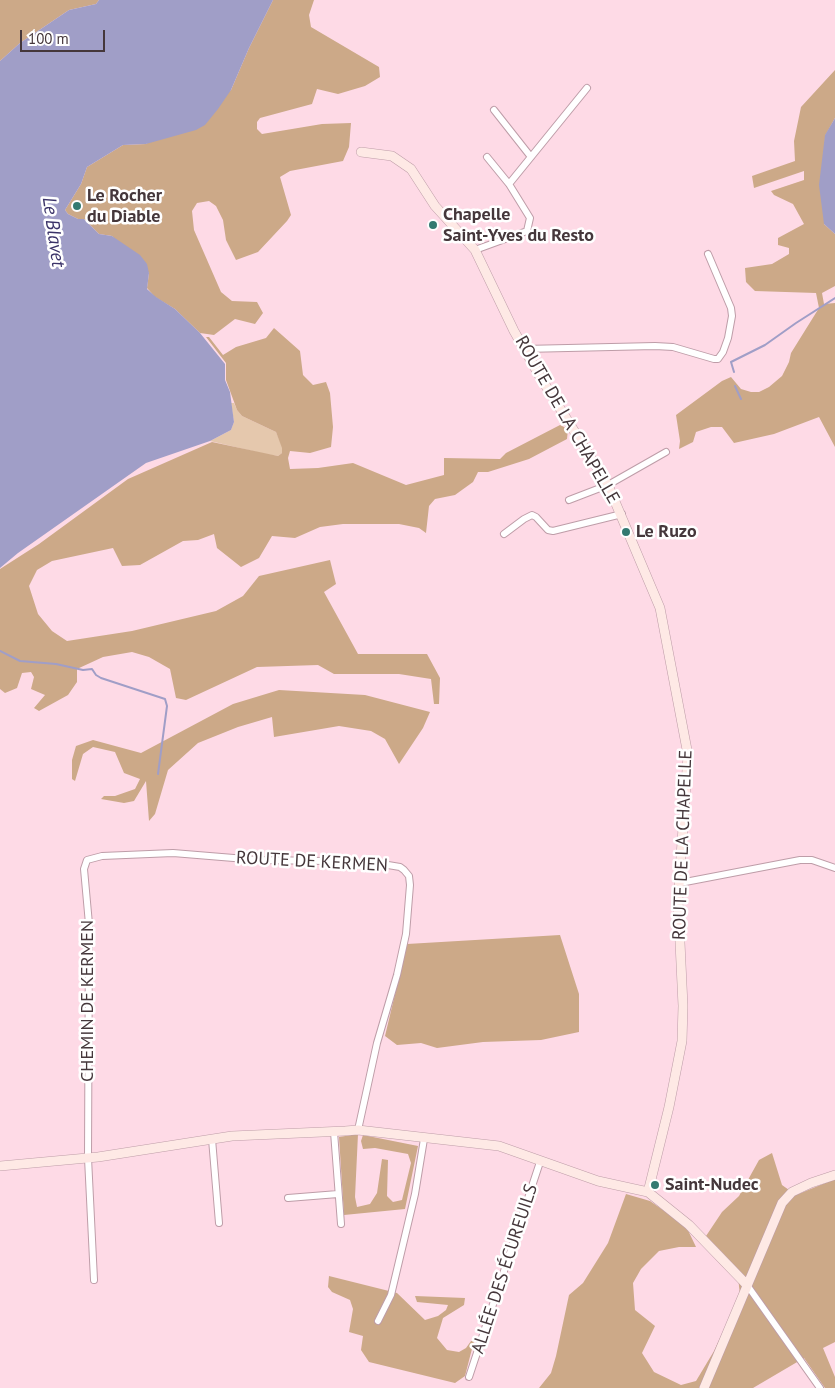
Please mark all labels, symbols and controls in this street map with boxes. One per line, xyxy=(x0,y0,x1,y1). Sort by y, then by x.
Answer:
scale bar xyxy=(22,20,108,52)
text: 100 m xyxy=(28,29,69,48)
place label: Le Rocher du Diable xyxy=(87,185,162,228)
water label: Le Blavet xyxy=(37,196,69,268)
marker: Le Rocher du Diable xyxy=(71,200,83,212)
place label: Chapelle Saint-Yves du Resto xyxy=(443,204,594,246)
marker: Chapelle Saint-Yves du Resto xyxy=(427,219,439,231)
street label: ROUTE DE LA CHAPELLE xyxy=(510,332,624,508)
place label: Le Ruzo xyxy=(636,521,697,543)
marker: Le Ruzo xyxy=(620,526,632,538)
street label: ROUTE DE LA CHAPELLE xyxy=(669,750,697,940)
street label: ROUTE DE KERMEN xyxy=(236,847,388,877)
street label: CHEMIN DE KERMEN xyxy=(77,920,99,1082)
place label: Saint-Nudec xyxy=(665,1174,759,1196)
marker: Saint-Nudec xyxy=(649,1179,661,1191)
street label: ALLÉE DES ÉCUREUILS xyxy=(467,1182,543,1356)

